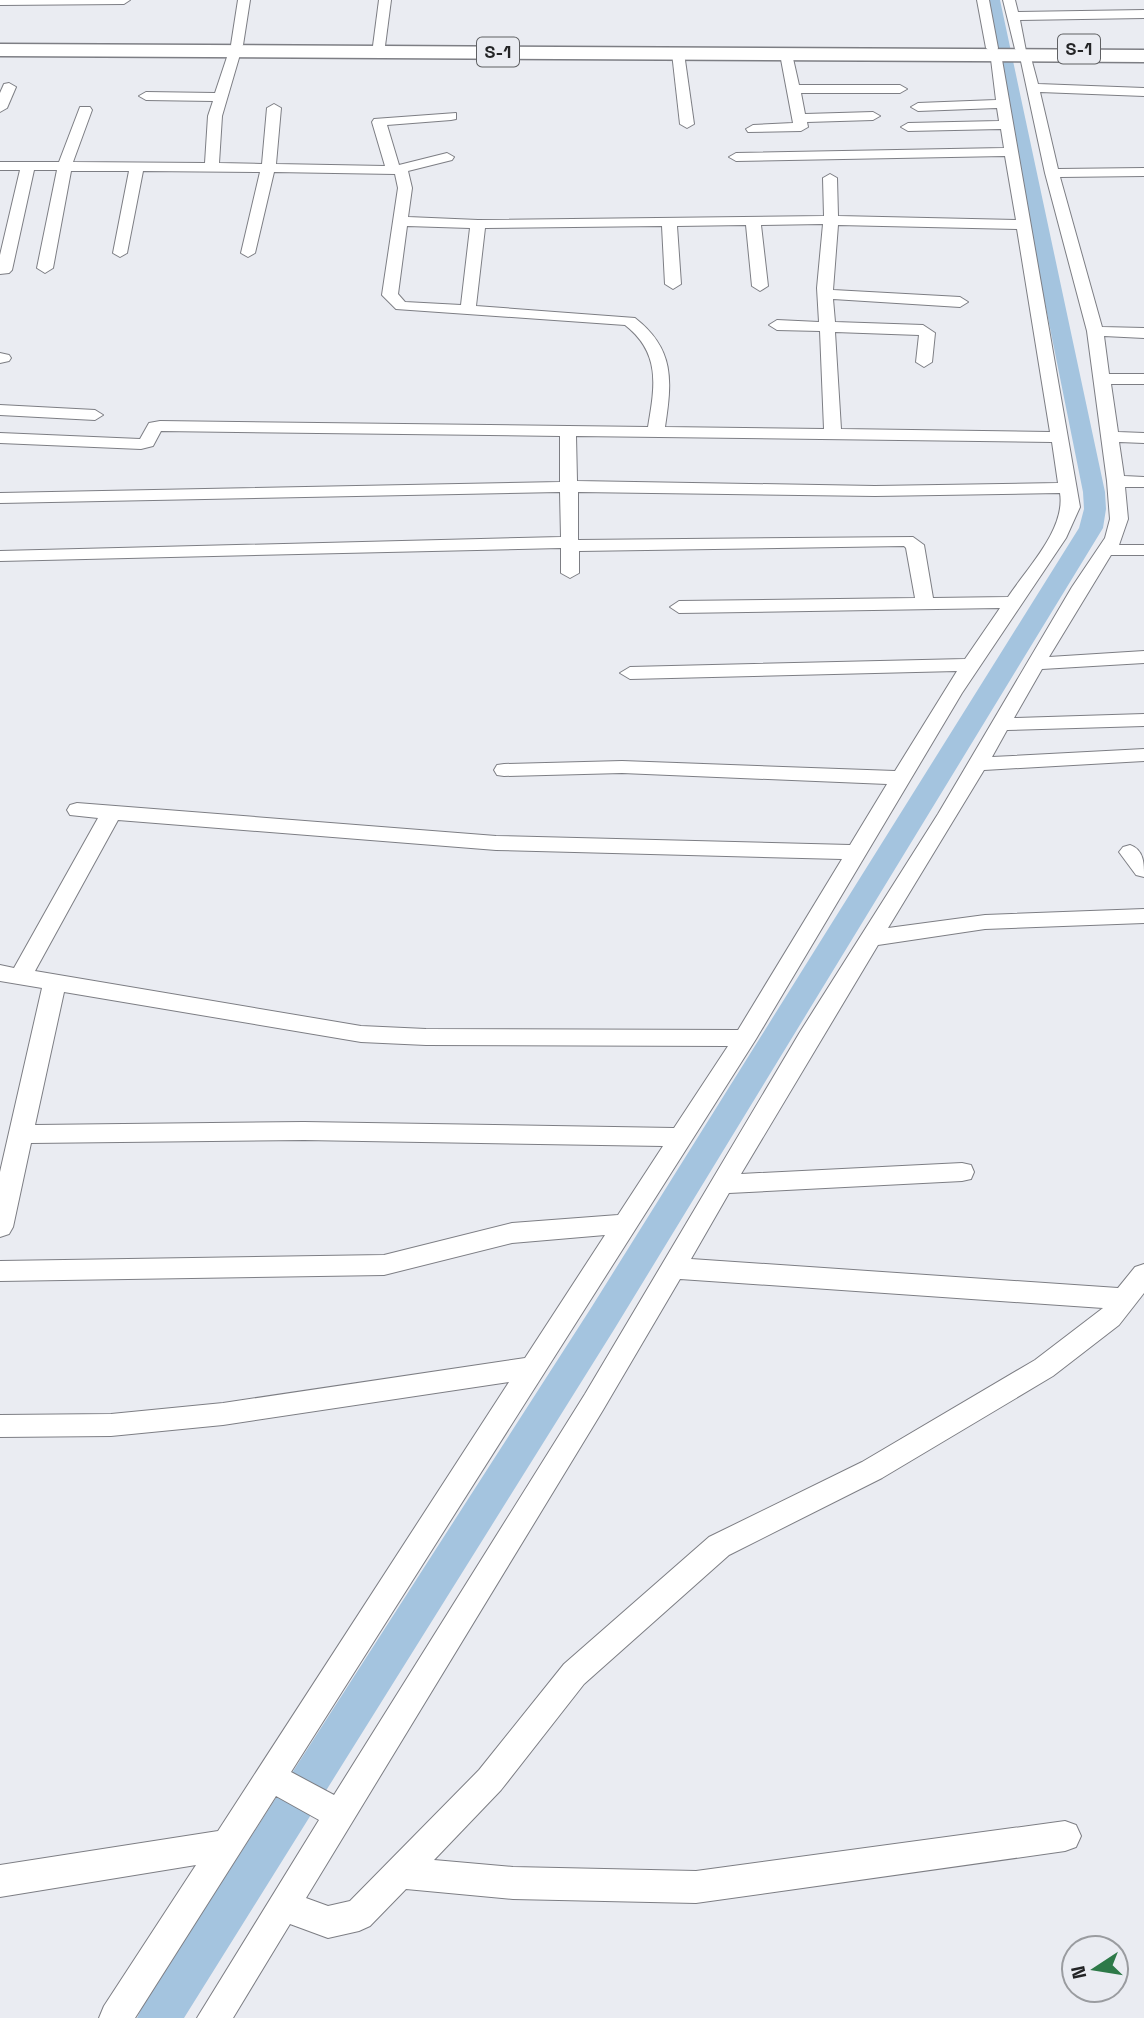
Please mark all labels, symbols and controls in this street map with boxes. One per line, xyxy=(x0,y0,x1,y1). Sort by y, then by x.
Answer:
road number: S-1 xyxy=(1058,34,1100,64)
road number: S-1 xyxy=(477,38,519,66)
north arrow xyxy=(1060,1934,1130,2004)
text: N xyxy=(1065,1964,1092,1981)

